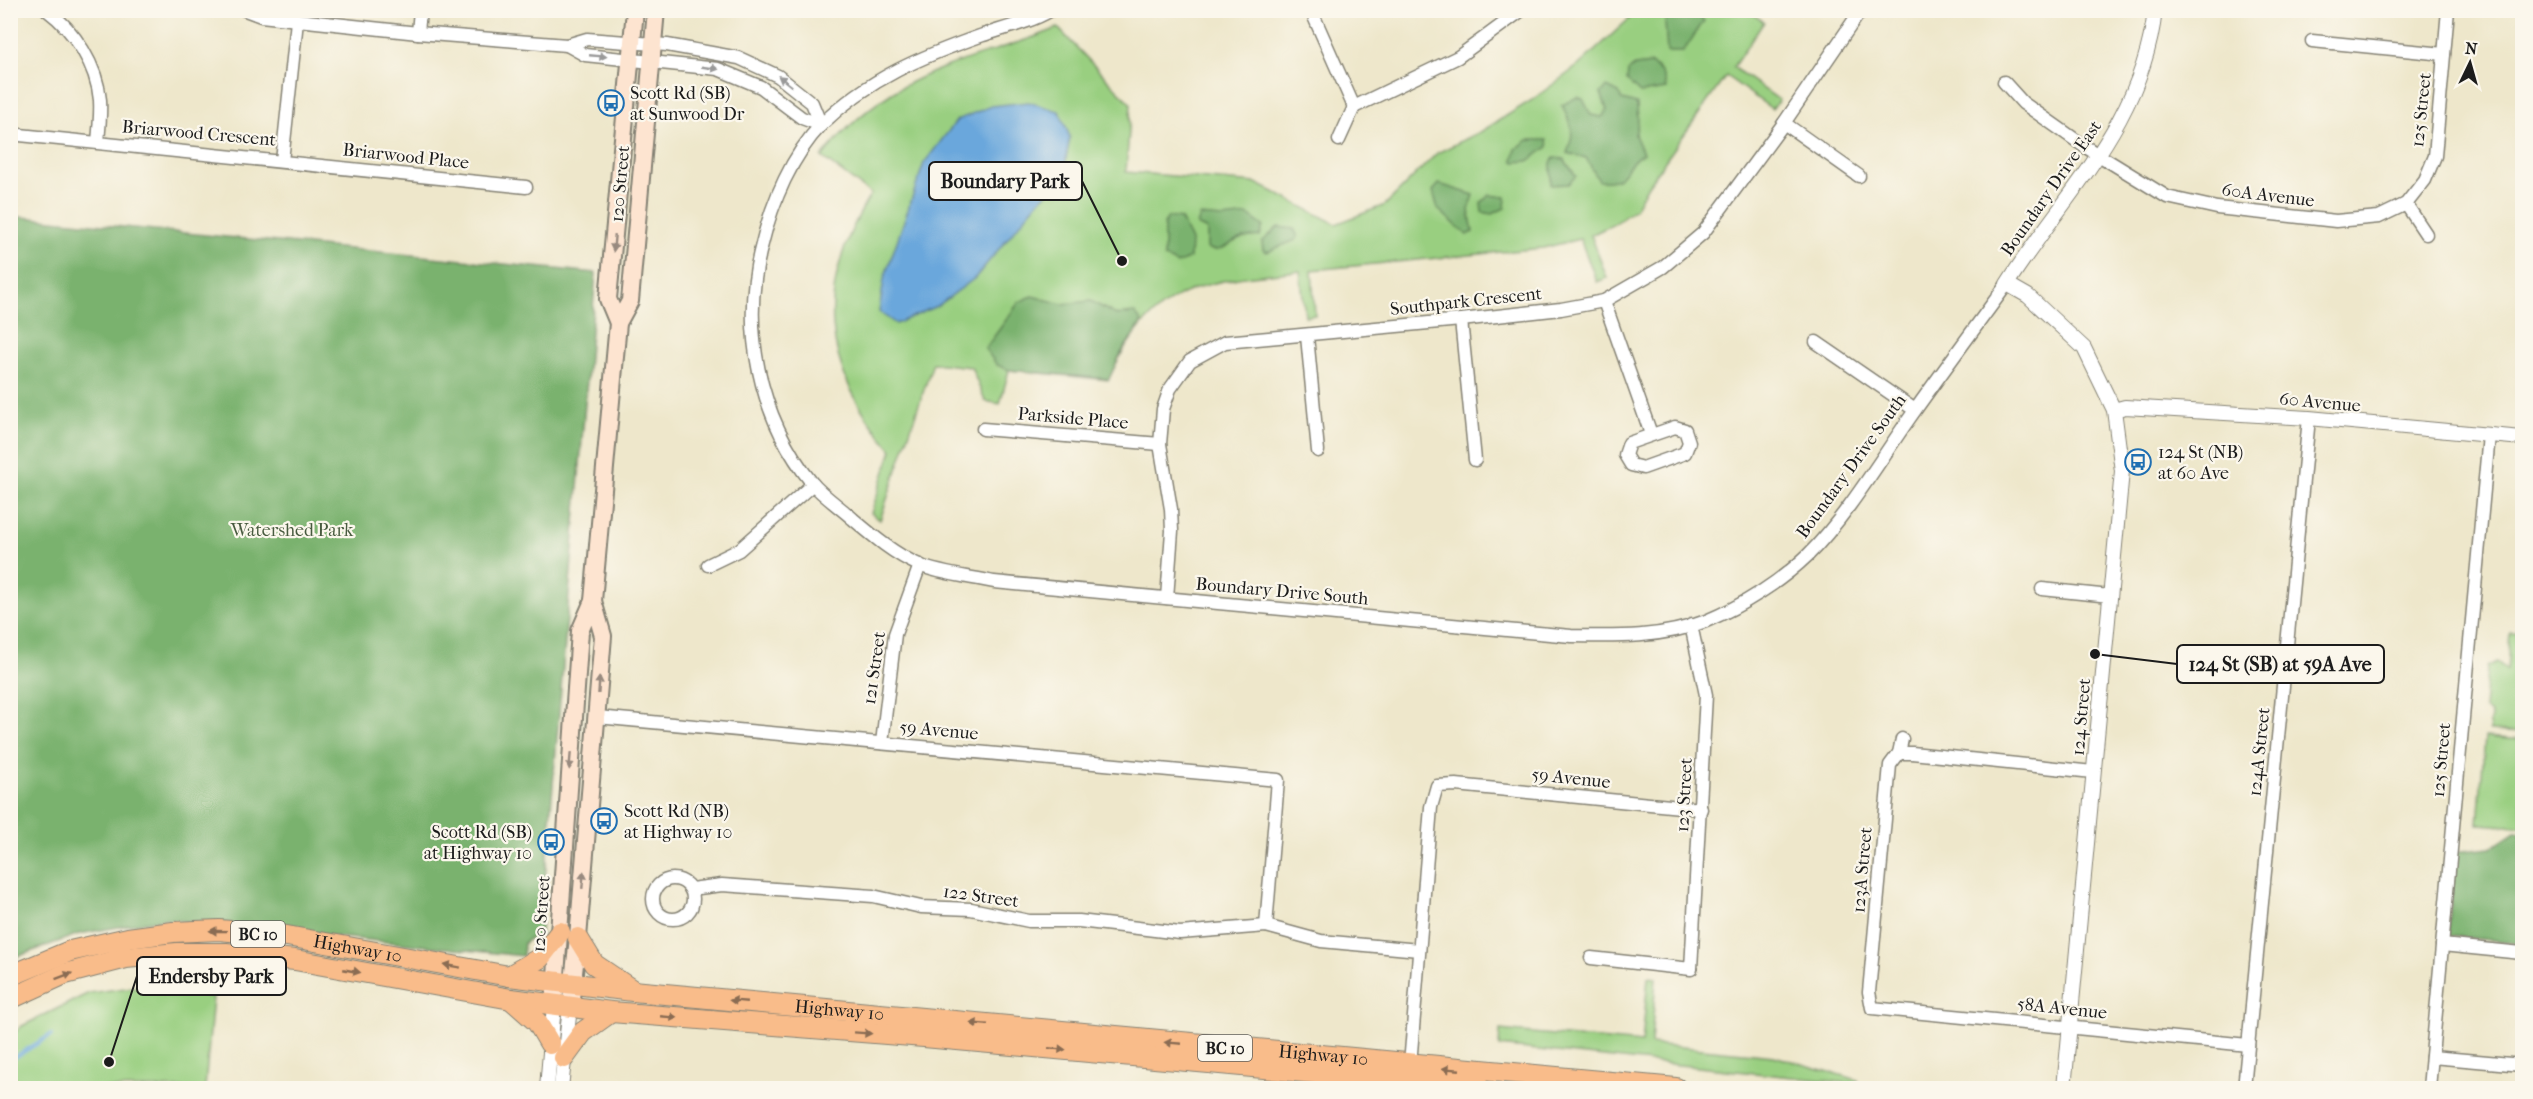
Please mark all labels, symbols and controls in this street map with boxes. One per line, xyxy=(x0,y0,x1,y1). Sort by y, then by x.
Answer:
north arrow xyxy=(2440,33,2500,93)
text: N xyxy=(2464,39,2479,59)
one-way arrow xyxy=(588,51,607,61)
one-way arrow xyxy=(700,64,719,73)
street label: 125 Street xyxy=(2407,71,2436,148)
one-way arrow xyxy=(777,75,793,88)
place label: Scott Rd (SB) at Sunwood Dr xyxy=(630,83,745,125)
bus stop icon: Scott Rd (SB) at Sunwood Dr xyxy=(596,88,626,118)
street label: Briarwood Crescent xyxy=(121,116,277,151)
street label: Boundary Drive East xyxy=(1997,116,2106,260)
street label: Briarwood Place xyxy=(342,139,470,174)
street label: 120 Street xyxy=(607,144,634,223)
callout: Boundary Park xyxy=(929,162,1082,200)
text: Boundary Park xyxy=(940,170,1070,193)
street label: 60A Avenue xyxy=(2220,179,2316,212)
one-way arrow xyxy=(609,233,619,252)
street label: Southpark Crescent xyxy=(1389,283,1543,320)
street label: 60 Avenue xyxy=(2278,388,2362,417)
street label: Boundary Drive South xyxy=(1792,390,1911,543)
street label: Parkside Place xyxy=(1017,403,1129,434)
place label: 124 St (NB) at 60 Ave xyxy=(2158,442,2243,484)
bus stop icon: 124 St (NB) at 60 Ave xyxy=(2123,447,2153,477)
park label: Watershed Park xyxy=(230,520,354,541)
street label: Boundary Drive South xyxy=(1195,573,1369,610)
street label: 121 Street xyxy=(859,630,890,706)
callout: 124 St (SB) at 59A Ave xyxy=(2177,645,2384,683)
text: 124 St (SB) at 59A Ave xyxy=(2188,653,2372,677)
one-way arrow xyxy=(594,676,604,695)
street label: 124 Street xyxy=(2068,677,2095,757)
street label: 124A Street xyxy=(2244,706,2275,798)
street label: 59 Avenue xyxy=(899,717,979,744)
street label: 125 Street xyxy=(2428,721,2455,798)
one-way arrow xyxy=(565,752,575,771)
street label: 123 Street xyxy=(1672,757,1697,833)
street label: 59 Avenue xyxy=(1530,764,1612,793)
place label: Scott Rd (NB) at Highway 10 xyxy=(624,801,732,843)
bus stop icon: Scott Rd (NB) at Highway 10 xyxy=(589,806,619,836)
place label: Scott Rd (SB) at Highway 10 xyxy=(424,822,532,864)
street label: 123A Street xyxy=(1848,826,1877,914)
bus stop icon: Scott Rd (SB) at Highway 10 xyxy=(536,827,566,857)
one-way arrow xyxy=(578,870,588,889)
street label: 120 Street xyxy=(528,874,555,953)
street label: 122 Street xyxy=(942,881,1021,912)
road number: BC 10 xyxy=(231,921,285,947)
one-way arrow xyxy=(208,926,227,936)
street label: Highway 10 xyxy=(312,931,404,968)
callout: Endersby Park xyxy=(137,957,286,995)
one-way arrow xyxy=(442,961,461,970)
text: Endersby Park xyxy=(149,965,274,988)
one-way arrow xyxy=(343,967,362,976)
one-way arrow xyxy=(55,970,73,980)
street label: 58A Avenue xyxy=(2016,993,2108,1024)
one-way arrow xyxy=(728,996,747,1006)
street label: Highway 10 xyxy=(794,996,885,1025)
one-way arrow xyxy=(659,1012,678,1022)
one-way arrow xyxy=(969,1019,988,1029)
one-way arrow xyxy=(854,1028,873,1037)
road number: BC 10 xyxy=(1198,1035,1252,1061)
one-way arrow xyxy=(1163,1038,1182,1048)
street label: Highway 10 xyxy=(1278,1041,1369,1070)
one-way arrow xyxy=(1048,1044,1067,1054)
one-way arrow xyxy=(1441,1064,1460,1074)

